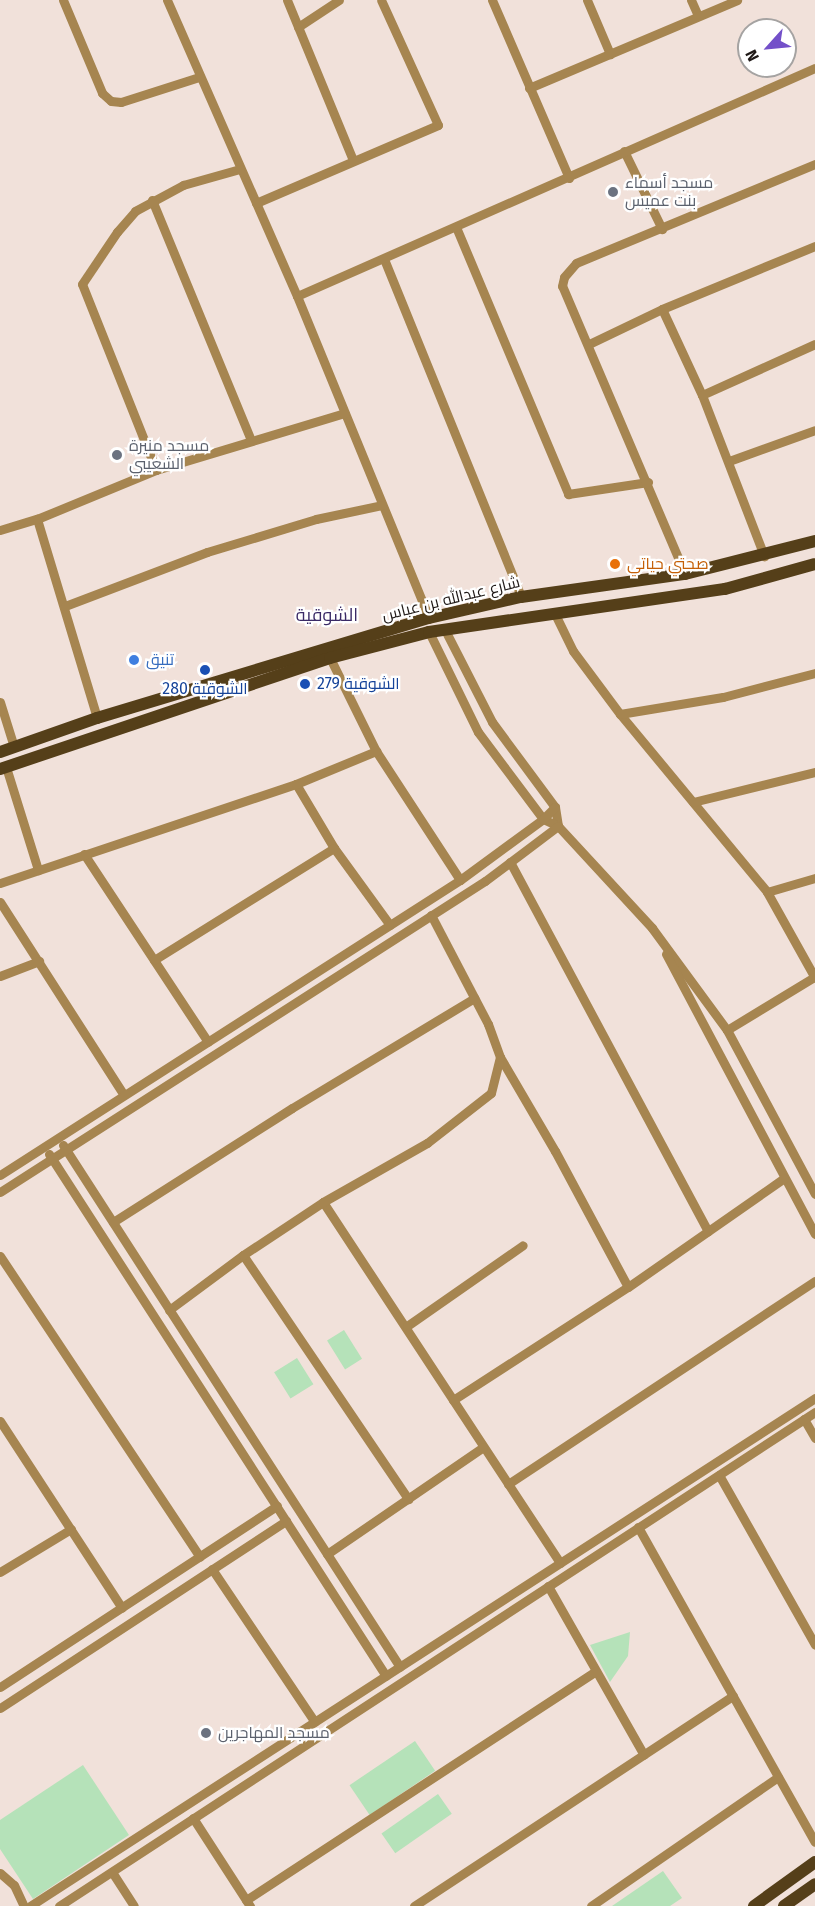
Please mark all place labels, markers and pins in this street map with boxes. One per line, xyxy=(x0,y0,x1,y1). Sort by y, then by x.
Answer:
place label: مسجد أسماء بنت عميس xyxy=(625,173,713,211)
marker: مسجد أسماء بنت عميس xyxy=(606,185,620,199)
place label: مسجد منيرة الشعيبي xyxy=(129,436,209,474)
marker: مسجد منيرة الشعيبي xyxy=(110,448,124,462)
place label: صحتي حياتي xyxy=(627,554,709,574)
marker: صحتي حياتي xyxy=(608,557,622,571)
place label: تنيق xyxy=(146,650,174,670)
marker: تنيق xyxy=(127,653,141,667)
marker: الشوقية 280 xyxy=(198,663,212,677)
place label: الشوقية 279 xyxy=(317,674,400,694)
marker: الشوقية 279 xyxy=(298,677,312,691)
place label: الشوقية 280 xyxy=(162,679,248,699)
place label: مسجد المهاجرين xyxy=(218,1723,330,1743)
marker: مسجد المهاجرين xyxy=(199,1726,213,1740)

